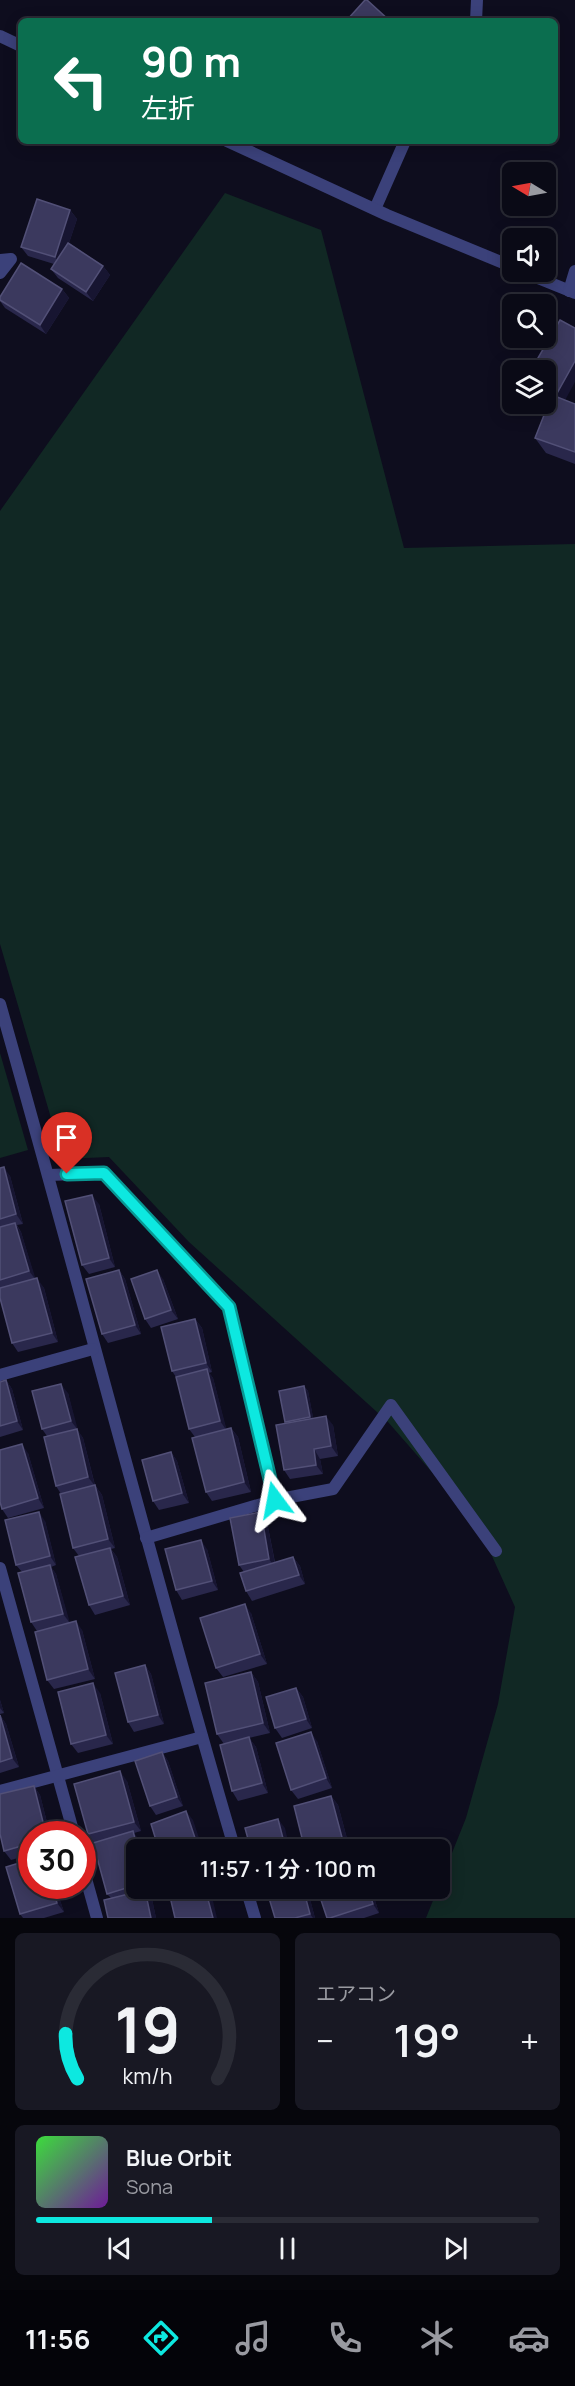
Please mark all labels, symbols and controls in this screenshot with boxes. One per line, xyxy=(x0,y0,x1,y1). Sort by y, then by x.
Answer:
text: 90 m xyxy=(141,32,241,90)
icon: left xyxy=(42,42,120,120)
text: 左折 xyxy=(141,89,195,126)
north arrow xyxy=(502,162,556,216)
map controls xyxy=(502,162,556,414)
button: sound xyxy=(502,228,556,282)
button: search xyxy=(502,294,556,348)
button: layers xyxy=(502,360,556,414)
pin xyxy=(41,1112,92,1174)
icon: arrive xyxy=(50,1121,83,1154)
position arrow xyxy=(243,1468,307,1532)
speed limit sign: 30 xyxy=(18,1821,96,1899)
text: 11:57 · 1 分 · 100 m xyxy=(200,1854,376,1884)
text: エアコン xyxy=(316,1980,396,2007)
text: 19 xyxy=(114,1986,181,2072)
text: 19° xyxy=(393,2009,461,2071)
text: − xyxy=(316,2018,334,2063)
text: + xyxy=(520,2018,539,2063)
text: km/h xyxy=(123,2061,172,2090)
text: Blue Orbit xyxy=(126,2143,232,2173)
text: Sona xyxy=(126,2173,173,2200)
icon: previous xyxy=(103,2232,136,2265)
icon: pause xyxy=(271,2232,304,2265)
icon: next xyxy=(439,2232,472,2265)
icon: directions xyxy=(140,2317,182,2359)
icon: music xyxy=(232,2317,274,2359)
icon: phone xyxy=(324,2317,366,2359)
icon: climate xyxy=(416,2317,458,2359)
icon: car xyxy=(508,2317,550,2359)
text: 11:56 xyxy=(25,2320,90,2357)

